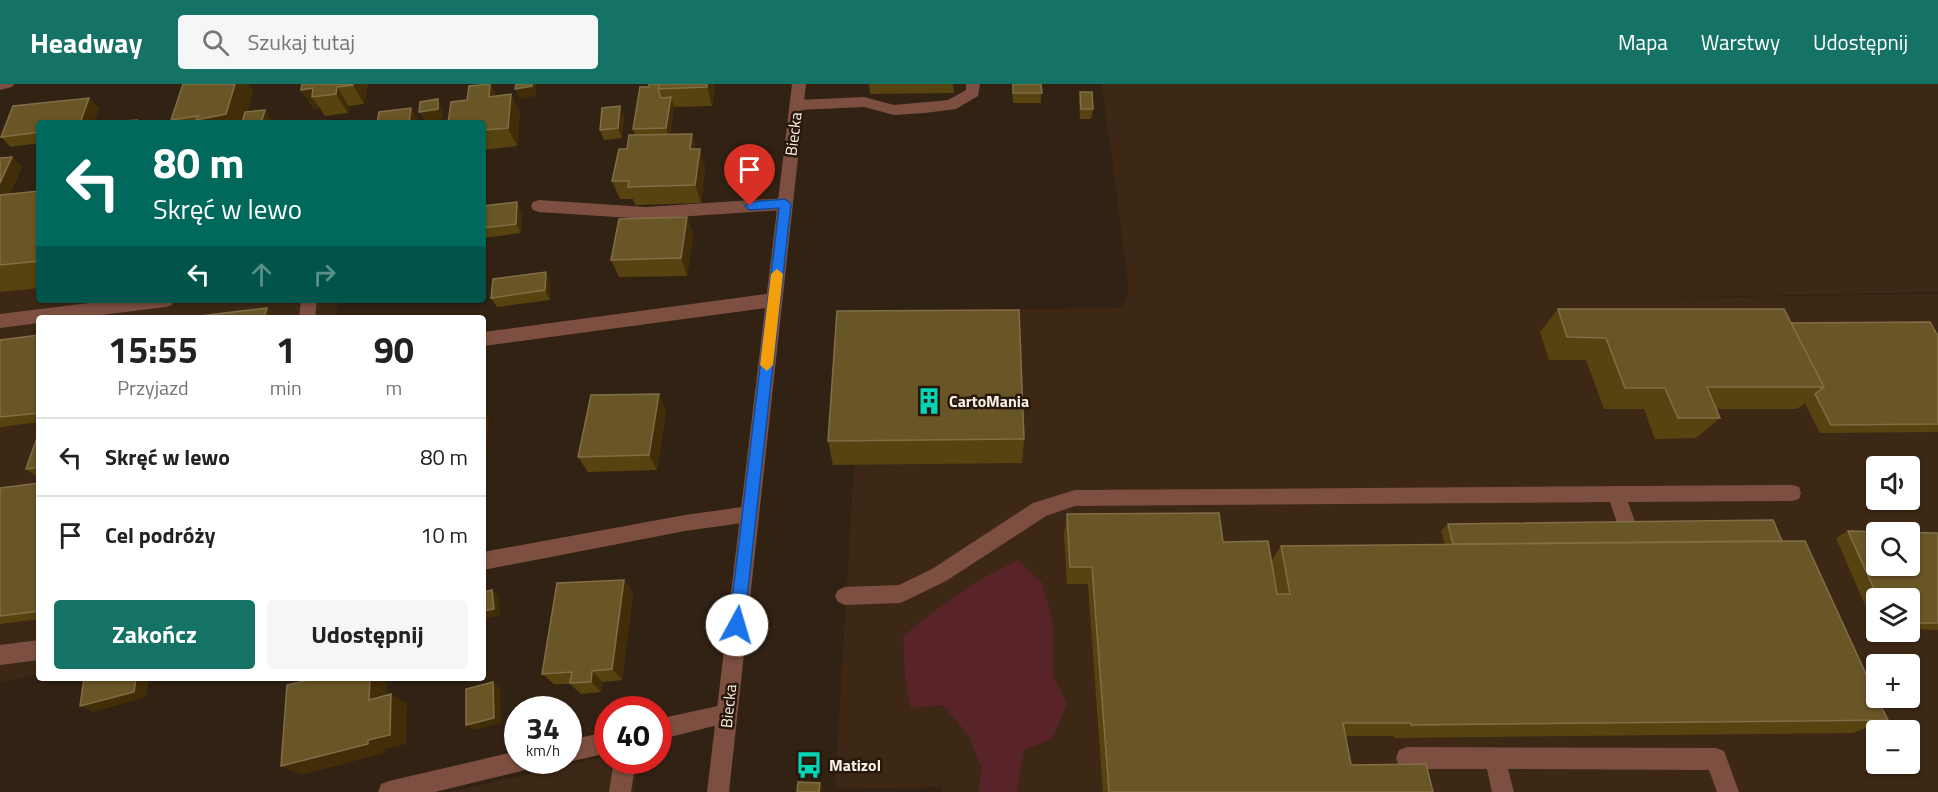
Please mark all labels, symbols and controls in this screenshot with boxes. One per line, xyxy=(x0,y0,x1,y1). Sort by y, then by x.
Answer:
search box xyxy=(178,15,598,69)
text: Headway xyxy=(30,21,142,64)
text: Szukaj tutaj xyxy=(247,25,355,59)
icon: search xyxy=(199,26,232,59)
text: Mapa xyxy=(1618,26,1668,58)
text: Warstwy xyxy=(1701,26,1780,58)
text: Udostępnij xyxy=(1813,26,1908,58)
street label: Biecka xyxy=(778,111,808,157)
text: 80 m xyxy=(153,130,245,194)
icon: left xyxy=(54,144,132,222)
pin xyxy=(724,144,775,206)
icon: arrive xyxy=(733,153,766,186)
text: Skręć w lewo xyxy=(153,188,302,229)
icon: left xyxy=(182,258,215,291)
icon: ahead xyxy=(245,258,278,291)
icon: right xyxy=(308,258,341,291)
text: 15:55 xyxy=(108,322,198,377)
text: 1 xyxy=(276,322,296,377)
text: 90 xyxy=(374,322,414,377)
text: Przyjazd xyxy=(117,372,189,403)
text: min xyxy=(270,372,302,403)
text: m xyxy=(385,372,402,403)
building icon: CartoMania xyxy=(914,386,944,416)
place label: CartoMania xyxy=(949,389,1029,413)
text: Skręć w lewo xyxy=(105,440,230,474)
text: 80 m xyxy=(420,440,468,474)
icon: left xyxy=(54,441,87,474)
map controls xyxy=(1866,456,1920,774)
button: sound xyxy=(1866,456,1920,510)
text: Cel podróży xyxy=(105,518,215,552)
text: 10 m xyxy=(420,518,468,552)
icon: arrive xyxy=(54,519,87,552)
button: search xyxy=(1866,522,1920,576)
button: layers xyxy=(1866,588,1920,642)
position arrow xyxy=(705,593,769,657)
button: Zakończ xyxy=(54,600,255,669)
button: Udostępnij xyxy=(267,600,468,669)
button: + xyxy=(1866,654,1920,708)
street label: Biecka xyxy=(714,683,742,729)
speed limit sign: 40 xyxy=(594,696,672,774)
text: 34 xyxy=(526,705,560,751)
button: − xyxy=(1866,720,1920,774)
text: km/h xyxy=(526,739,560,762)
bus stop icon: Matizol xyxy=(794,750,824,780)
place label: Matizol xyxy=(829,753,881,777)

